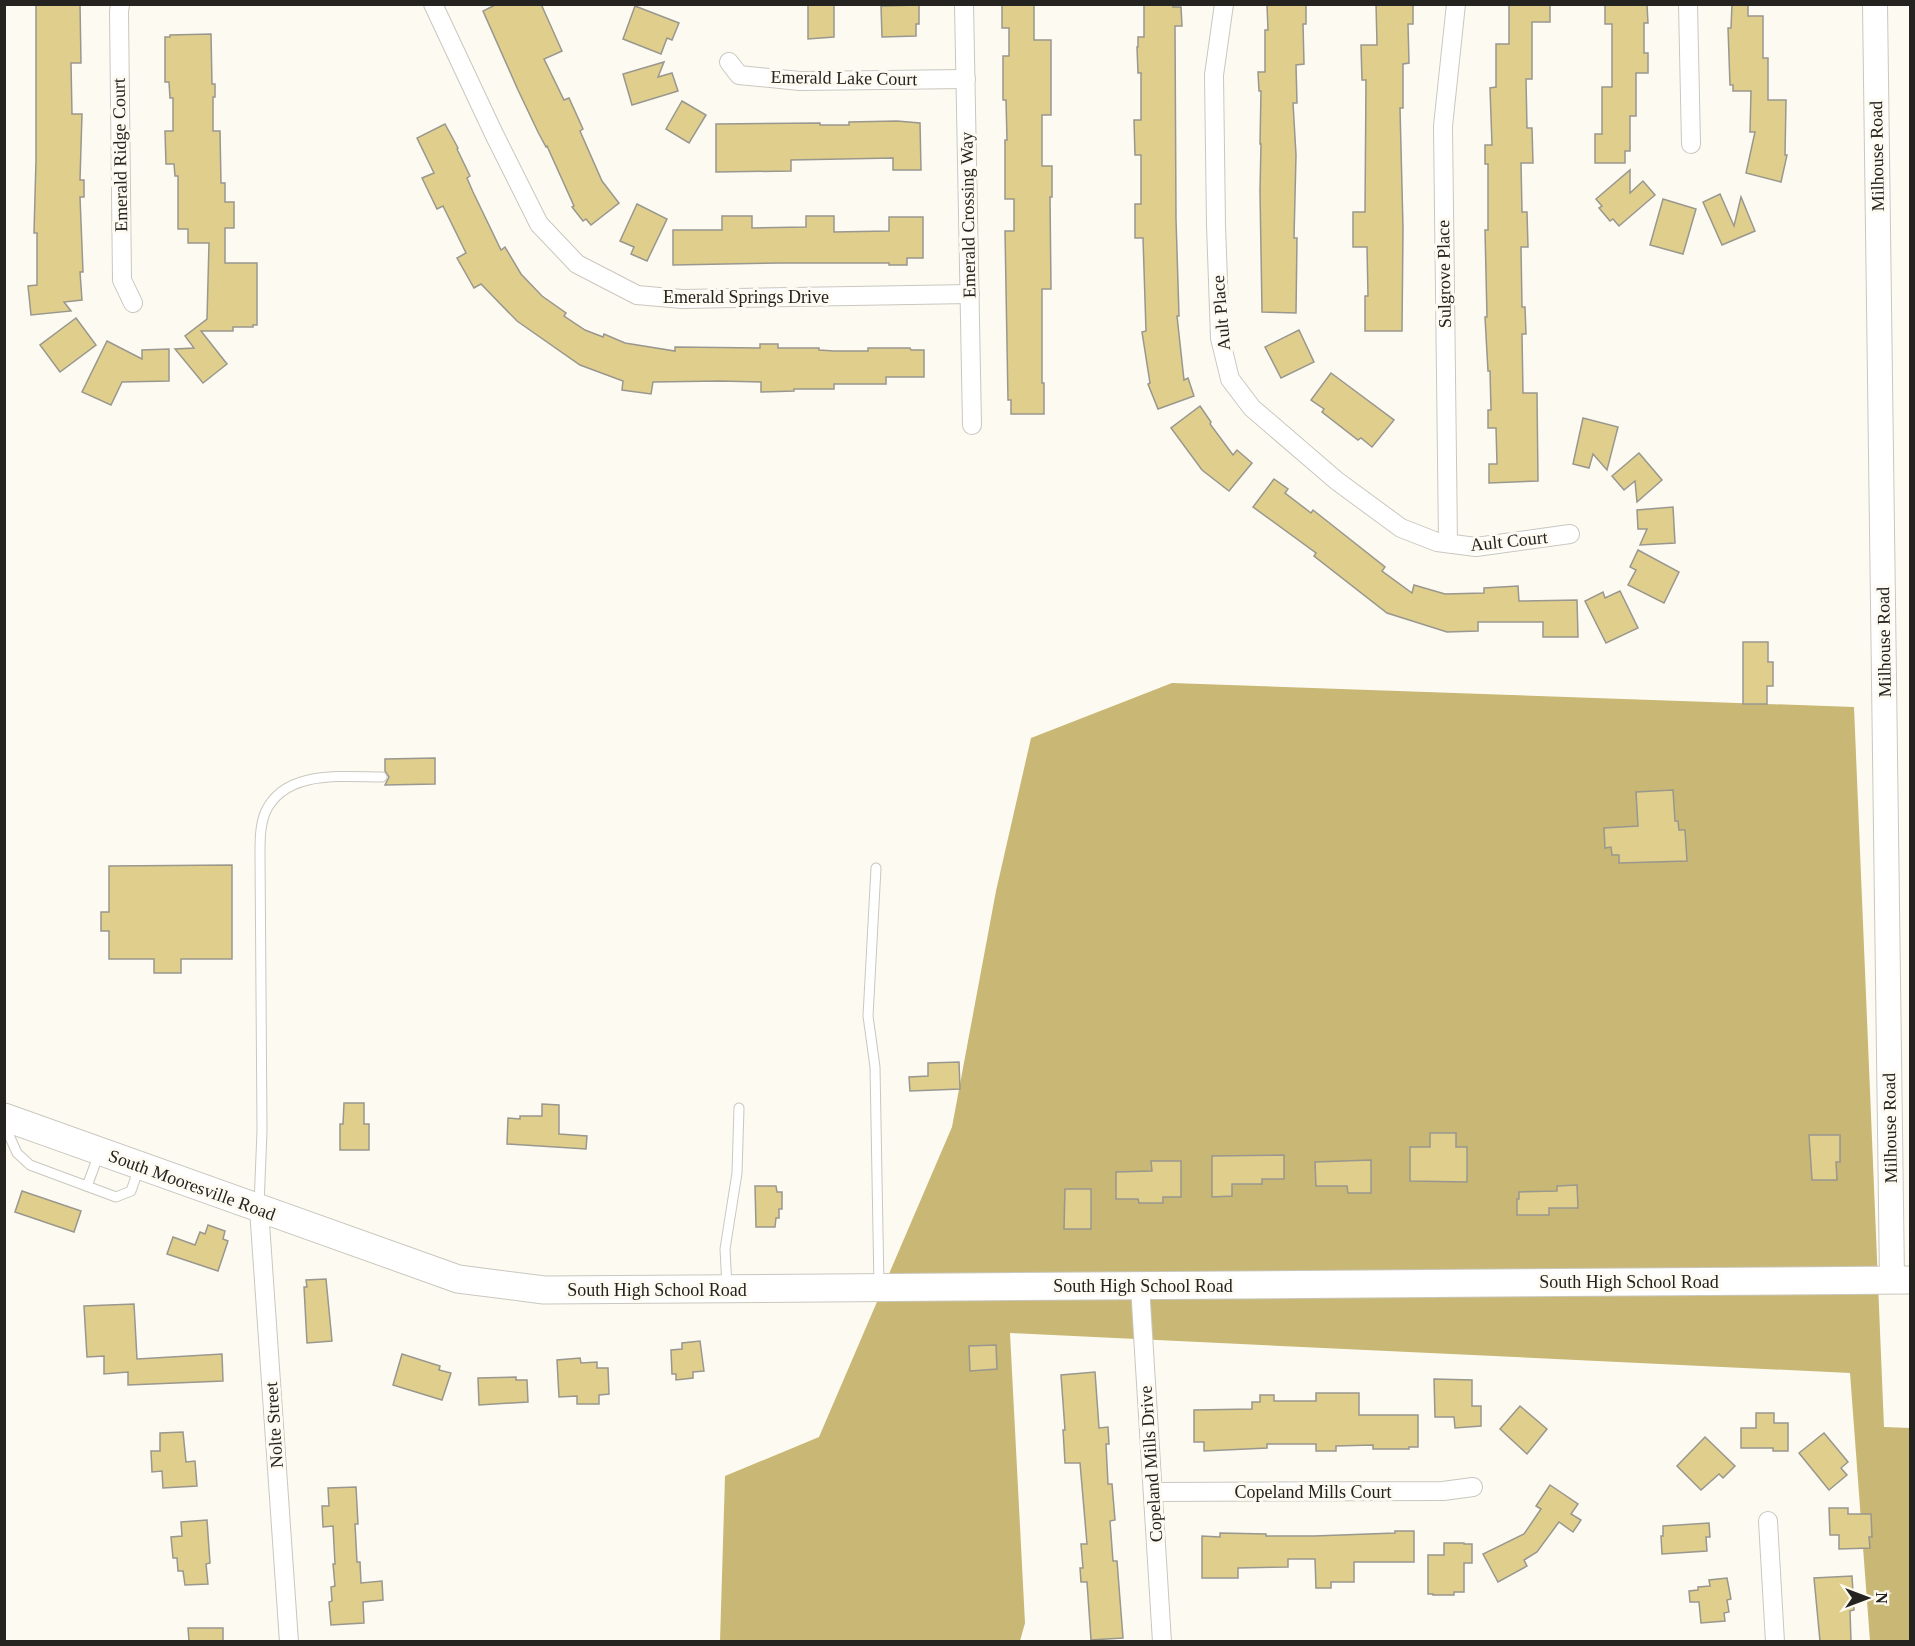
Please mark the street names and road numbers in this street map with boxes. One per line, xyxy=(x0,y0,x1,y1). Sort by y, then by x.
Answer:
street label: Emerald Lake Court xyxy=(770,67,918,89)
street label: Emerald Ridge Court xyxy=(109,78,131,232)
street label: Milhouse Road xyxy=(1866,101,1888,211)
street label: Emerald Crossing Way xyxy=(957,132,979,298)
street label: Sulgrove Place xyxy=(1433,220,1455,328)
street label: Ault Place xyxy=(1208,275,1234,351)
street label: Emerald Springs Drive xyxy=(663,287,829,307)
street label: Ault Court xyxy=(1469,527,1549,555)
street label: Milhouse Road xyxy=(1873,587,1895,697)
street label: Milhouse Road xyxy=(1879,1073,1901,1183)
street label: South Mooresville Road xyxy=(106,1146,278,1224)
street label: South High School Road xyxy=(1539,1272,1719,1292)
street label: South High School Road xyxy=(1053,1276,1233,1296)
street label: South High School Road xyxy=(567,1280,747,1300)
street label: Nolte Street xyxy=(261,1381,287,1469)
street label: Copeland Mills Drive xyxy=(1136,1385,1166,1543)
street label: Copeland Mills Court xyxy=(1235,1482,1392,1502)

